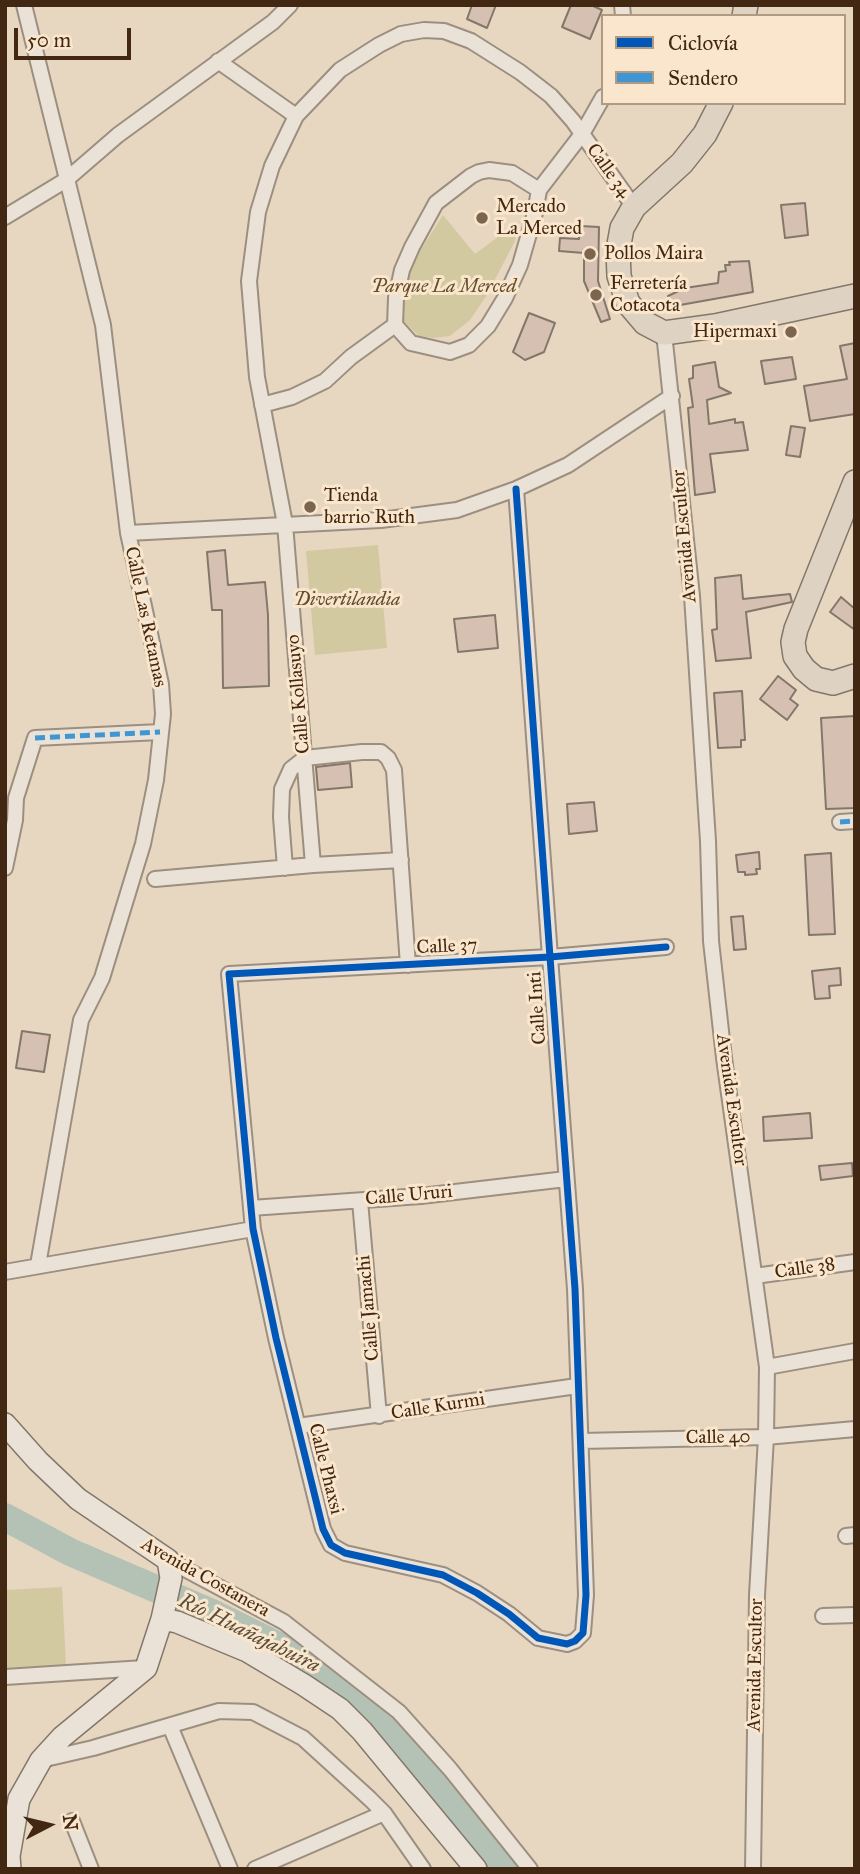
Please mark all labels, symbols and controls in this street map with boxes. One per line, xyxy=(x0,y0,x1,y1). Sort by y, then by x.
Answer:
scale bar xyxy=(18,14,135,58)
legend xyxy=(601,14,846,105)
text: 50 m xyxy=(27,27,71,53)
text: Ciclovía xyxy=(668,30,738,56)
text: Sendero xyxy=(668,65,738,91)
street label: Calle 34 xyxy=(581,139,635,203)
place label: Mercado La Merced xyxy=(496,196,582,240)
marker: Mercado La Merced xyxy=(474,210,490,226)
place label: Pollos Maira xyxy=(604,243,703,265)
marker: Pollos Maira xyxy=(582,246,598,262)
place label: Ferretería Cotacota xyxy=(610,273,687,317)
park label: Parque La Merced xyxy=(371,276,517,298)
marker: Ferretería Cotacota xyxy=(588,287,604,303)
place label: Hipermaxi xyxy=(693,321,777,343)
marker: Hipermaxi xyxy=(783,324,799,340)
street label: Avenida Escultor xyxy=(668,469,702,603)
place label: Tienda barrio Ruth xyxy=(324,485,415,529)
marker: Tienda barrio Ruth xyxy=(302,499,318,515)
street label: Calle Las Retamas xyxy=(119,545,171,689)
park label: Divertilandia xyxy=(294,589,400,611)
street label: Calle Kollasuyo xyxy=(282,633,316,755)
street label: Calle 37 xyxy=(416,934,478,960)
street label: Calle Inti xyxy=(524,971,552,1045)
street label: Avenida Escultor xyxy=(710,1032,752,1168)
street label: Calle Ururi xyxy=(364,1181,454,1211)
street label: Calle 38 xyxy=(773,1253,837,1285)
street label: Calle Jamachi xyxy=(353,1254,385,1362)
street label: Calle Kurmi xyxy=(389,1388,487,1426)
street label: Calle Phaxsi xyxy=(303,1421,347,1517)
street label: Calle 40 xyxy=(685,1426,751,1450)
street label: Avenida Costanera xyxy=(137,1533,273,1623)
water label: Río Huañajahuira xyxy=(174,1589,324,1679)
street label: Avenida Escultor xyxy=(743,1598,769,1732)
north arrow xyxy=(14,1790,84,1860)
text: N xyxy=(58,1813,83,1832)

